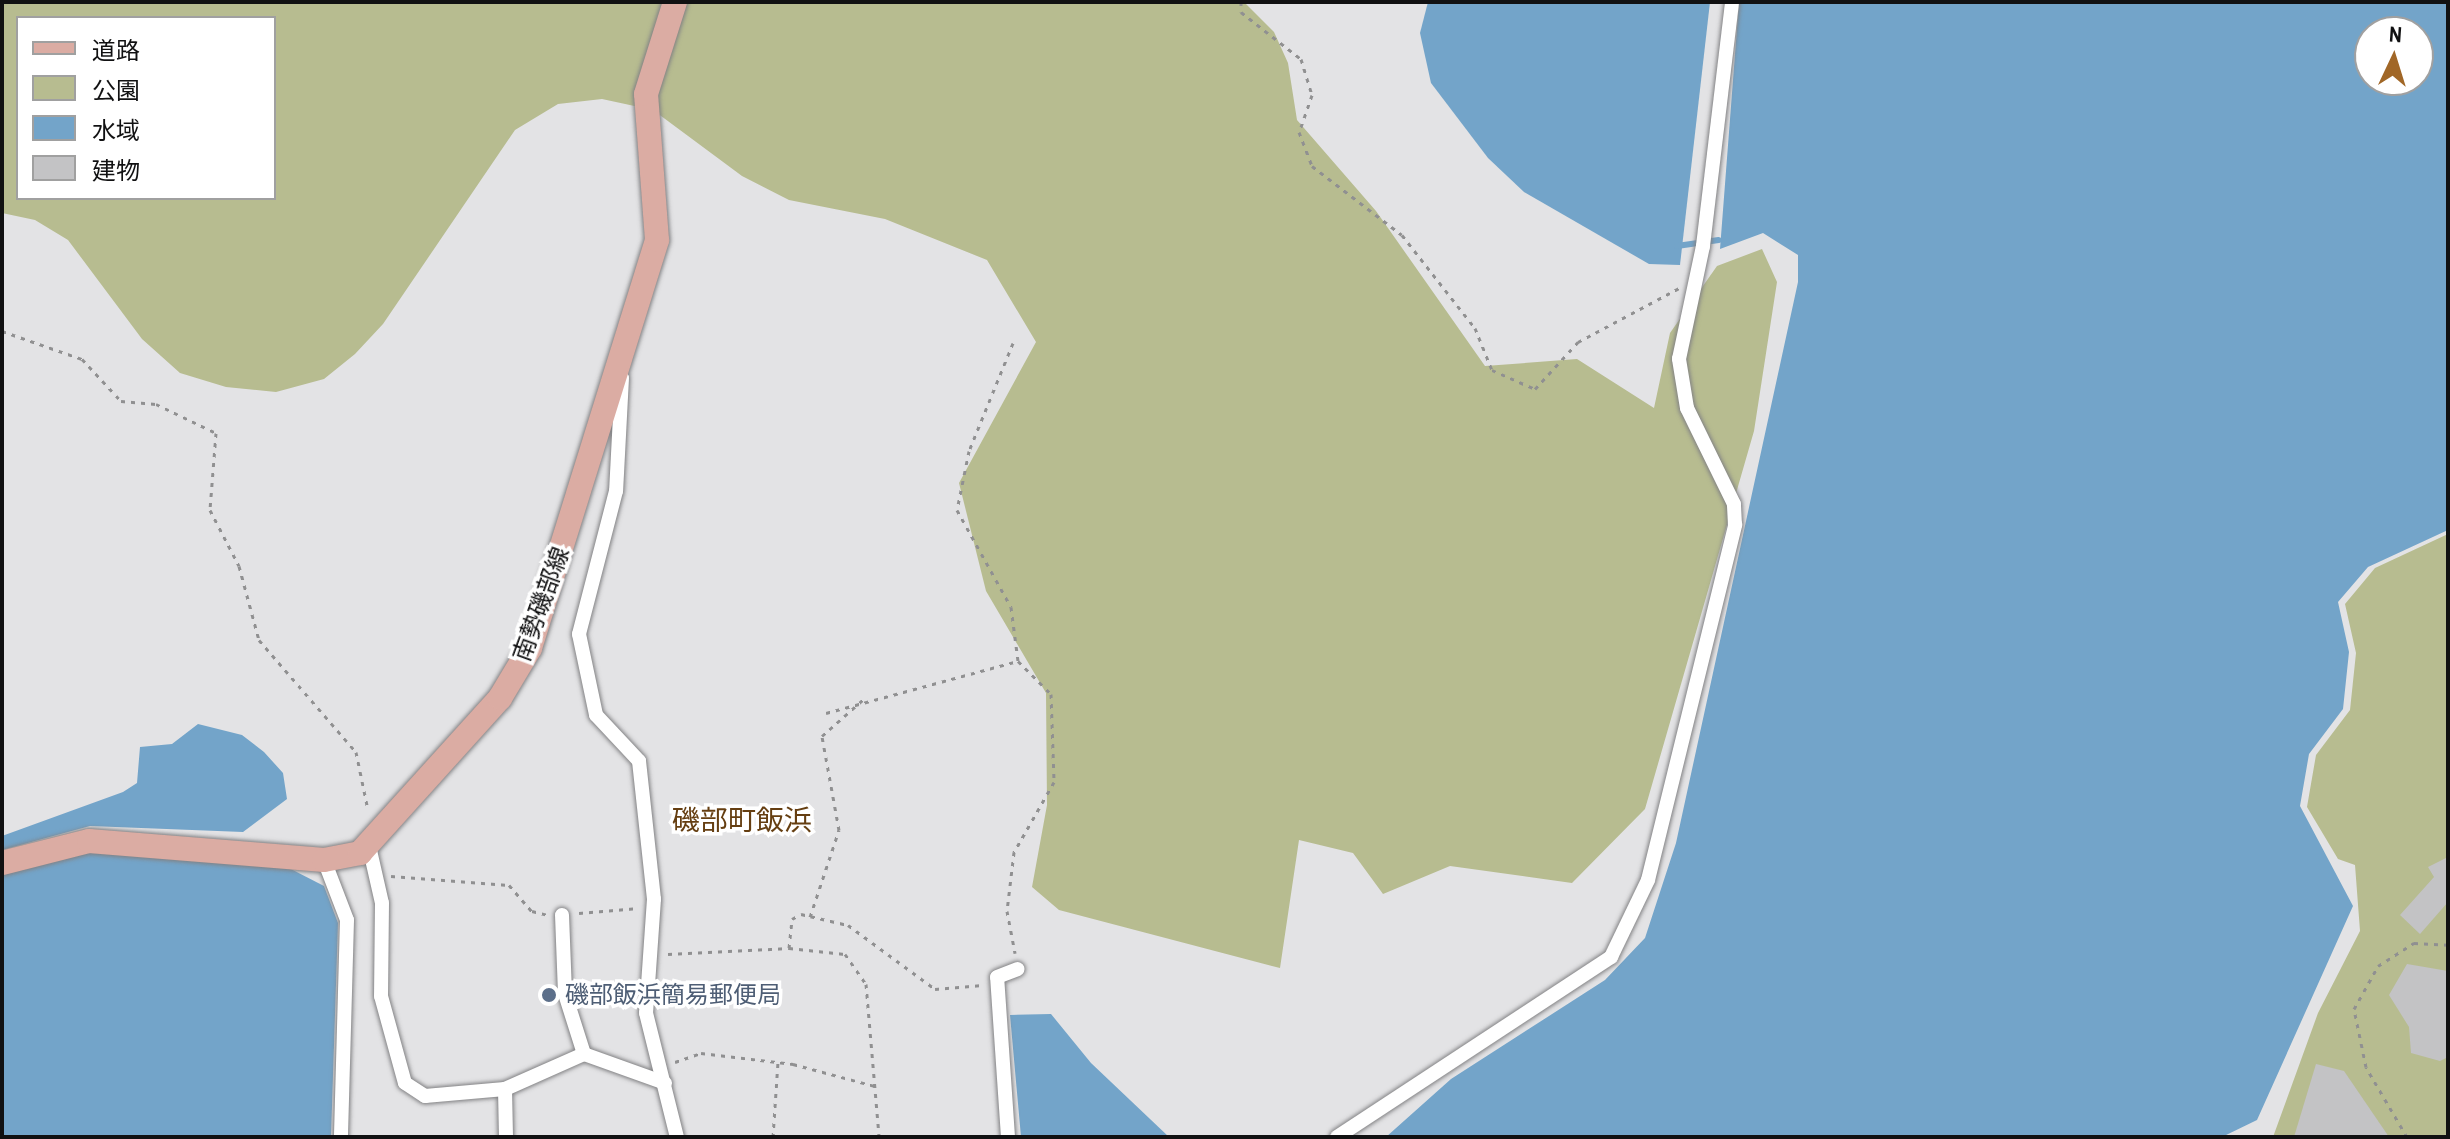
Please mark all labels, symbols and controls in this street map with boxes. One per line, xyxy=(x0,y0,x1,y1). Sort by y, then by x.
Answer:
legend xyxy=(16,16,276,200)
north arrow xyxy=(2354,16,2434,96)
text: N xyxy=(2388,19,2403,49)
text: 道路 xyxy=(92,34,140,66)
text: 公園 xyxy=(92,74,140,106)
text: 水域 xyxy=(92,114,140,146)
text: 建物 xyxy=(92,154,140,186)
street label: 南勢磯部線 xyxy=(507,543,575,665)
district label: 磯部町飯浜 xyxy=(672,803,812,837)
place label: 磯部飯浜簡易郵便局 xyxy=(565,981,781,1009)
marker: 磯部飯浜簡易郵便局 xyxy=(540,986,558,1004)

